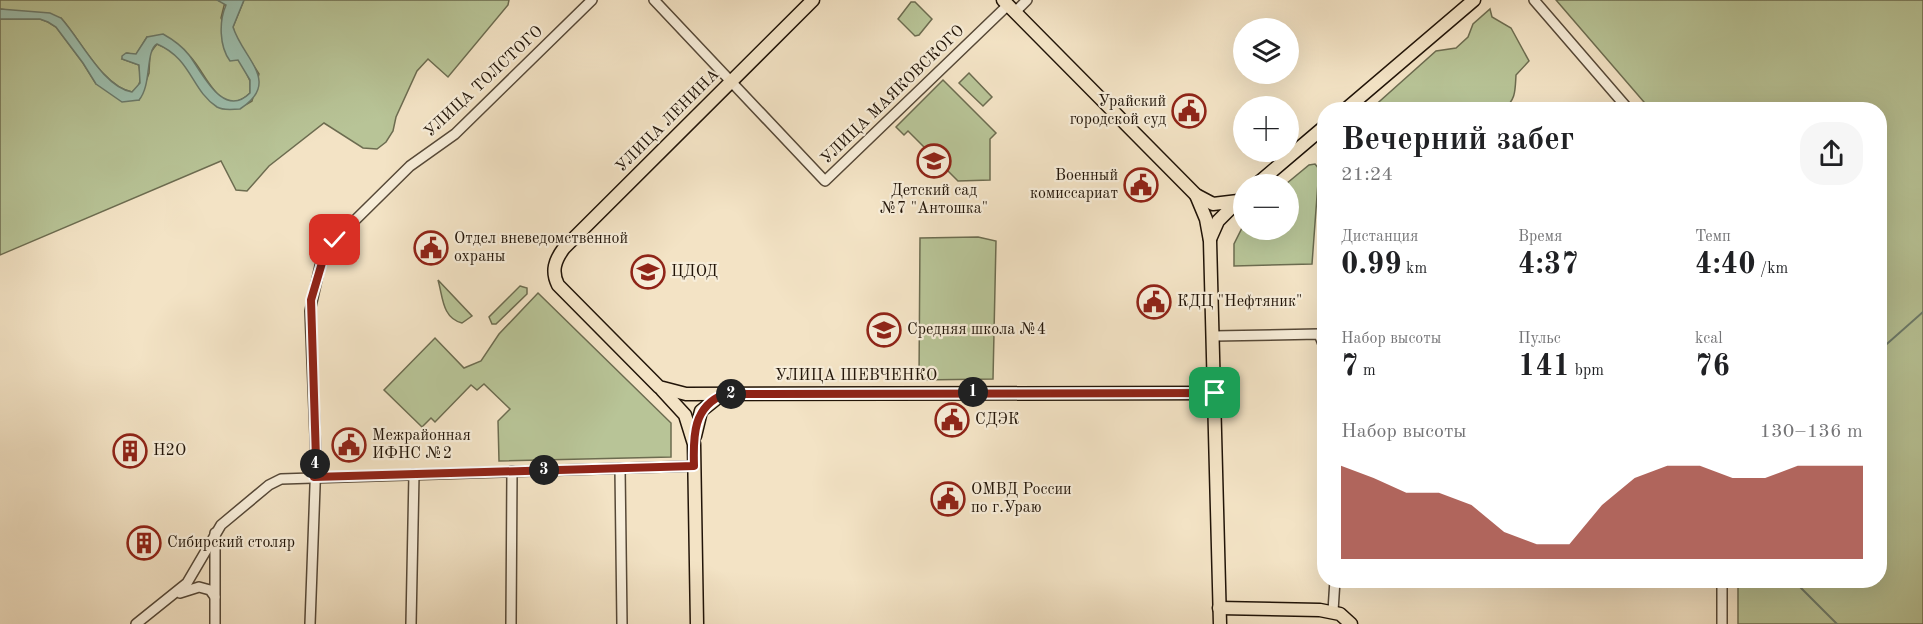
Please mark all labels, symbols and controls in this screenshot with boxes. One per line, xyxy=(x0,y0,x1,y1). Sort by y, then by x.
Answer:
map controls xyxy=(1233,18,1299,240)
button: layers xyxy=(1233,18,1299,84)
street label: УЛИЦА ТОЛСТОГО xyxy=(422,23,546,141)
street label: УЛИЦА МАЯКОВСКОГО xyxy=(818,23,968,167)
street label: УЛИЦА ЛЕНИНА xyxy=(613,66,723,176)
public building icon: Урайский городской суд xyxy=(1171,93,1207,129)
place label: Урайский городской суд xyxy=(1070,94,1166,128)
button: + xyxy=(1233,96,1299,162)
button: share xyxy=(1800,122,1863,185)
text: Вечерний забег xyxy=(1341,124,1574,157)
school or university icon: Детский сад №7 "Антошка" xyxy=(916,143,952,179)
text: 21:24 xyxy=(1341,165,1393,185)
public building icon: Военный комиссариат xyxy=(1123,167,1159,203)
place label: Военный комиссариат xyxy=(1030,168,1118,202)
button: − xyxy=(1233,174,1299,240)
place label: Детский сад №7 "Антошка" xyxy=(880,183,988,217)
pin xyxy=(309,214,360,265)
icon: check xyxy=(318,223,351,256)
text: Дистанция xyxy=(1341,229,1418,245)
text: Время xyxy=(1518,229,1562,245)
text: Темп xyxy=(1695,229,1731,245)
public building icon: Отдел вневедомственной охраны xyxy=(413,230,449,266)
place label: Отдел вневедомственной охраны xyxy=(454,231,628,265)
text: 0.99 xyxy=(1341,250,1402,280)
text: 4:37 xyxy=(1518,250,1579,280)
text: 4:40 xyxy=(1695,250,1756,280)
school or university icon: ЦДОД xyxy=(630,254,666,290)
text: km xyxy=(1402,261,1427,277)
text: /km xyxy=(1756,261,1788,277)
place label: ЦДОД xyxy=(671,264,718,280)
public building icon: КДЦ "Нефтяник" xyxy=(1136,284,1172,320)
place label: КДЦ "Нефтяник" xyxy=(1177,294,1302,310)
school or university icon: Средняя школа №4 xyxy=(866,312,902,348)
place label: Средняя школа №4 xyxy=(907,322,1046,338)
text: Набор высоты xyxy=(1341,331,1441,347)
text: Пульс xyxy=(1518,331,1561,347)
text: kcal xyxy=(1695,331,1723,347)
text: 7 xyxy=(1341,352,1358,382)
text: 141 xyxy=(1518,352,1570,382)
text: 76 xyxy=(1695,352,1730,382)
text: m xyxy=(1358,363,1376,379)
text: bpm xyxy=(1570,363,1604,379)
pin xyxy=(1189,367,1240,418)
street label: УЛИЦА ШЕВЧЕНКО xyxy=(775,368,937,384)
icon: arrive xyxy=(1198,376,1231,409)
pin: 1 xyxy=(958,377,988,407)
pin: 2 xyxy=(716,379,746,409)
text: 1 xyxy=(968,384,978,400)
text: 2 xyxy=(726,386,736,402)
public building icon: СДЭК xyxy=(934,402,970,438)
place label: СДЭК xyxy=(975,412,1020,428)
text: Набор высоты xyxy=(1341,422,1467,442)
text: 130–136 m xyxy=(1760,422,1863,442)
public building icon: Межрайонная ИФНС №2 xyxy=(331,427,367,463)
place label: Межрайонная ИФНС №2 xyxy=(372,428,471,462)
building icon: Н2О xyxy=(112,433,148,469)
place label: Н2О xyxy=(153,443,186,459)
pin: 4 xyxy=(300,449,330,479)
pin: 3 xyxy=(529,455,559,485)
text: 4 xyxy=(310,456,320,472)
text: 3 xyxy=(539,462,549,478)
public building icon: ОМВД России по г.Ураю xyxy=(930,481,966,517)
place label: ОМВД России по г.Ураю xyxy=(971,482,1072,516)
building icon: Сибирский столяр xyxy=(126,525,162,561)
place label: Сибирский столяр xyxy=(167,535,295,551)

